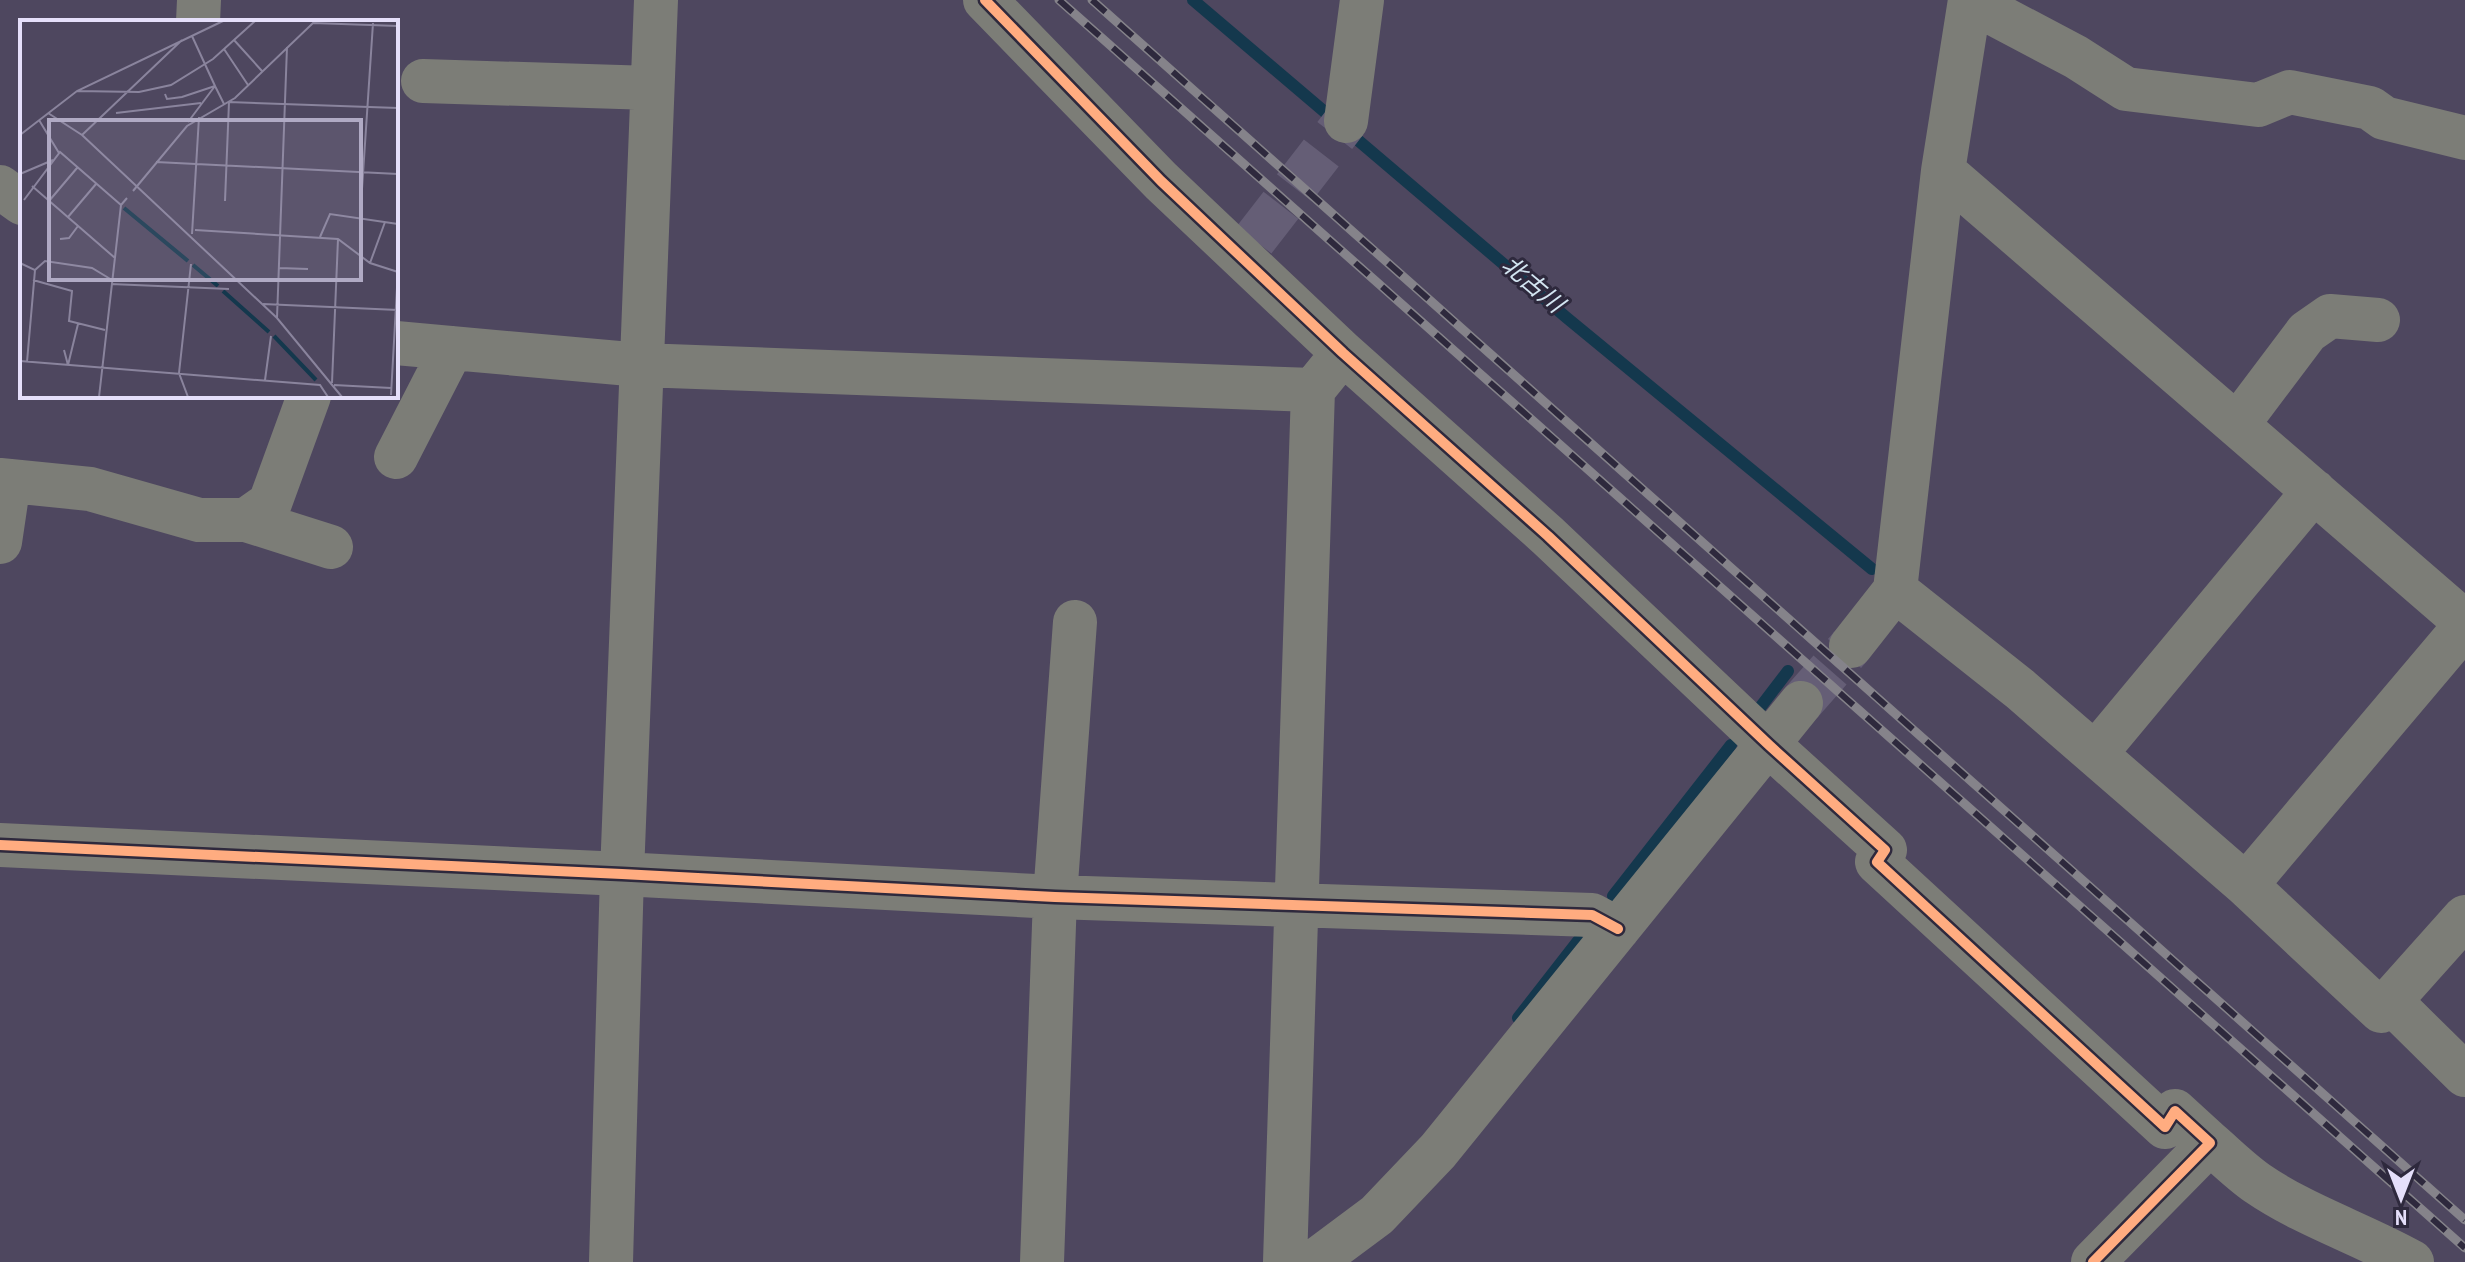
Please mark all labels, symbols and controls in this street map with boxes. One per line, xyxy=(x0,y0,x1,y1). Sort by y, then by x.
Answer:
inset map xyxy=(20,20,398,398)
water label: 北古川 xyxy=(1495,249,1573,321)
north arrow xyxy=(2361,1158,2441,1238)
text: N xyxy=(2395,1204,2407,1232)

